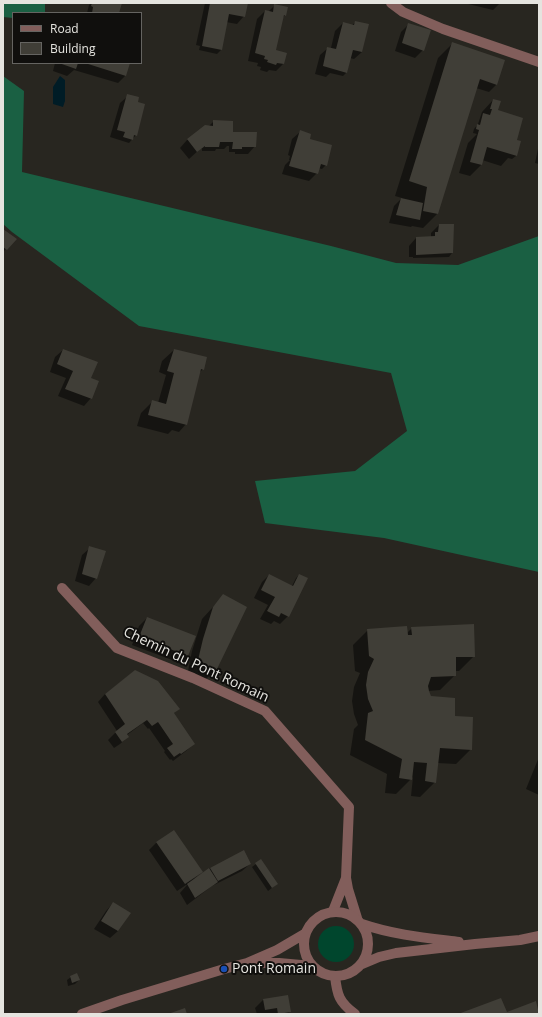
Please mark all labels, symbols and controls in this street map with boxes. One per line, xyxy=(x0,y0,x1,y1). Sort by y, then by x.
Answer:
legend xyxy=(12,12,142,64)
text: Road xyxy=(50,20,79,37)
text: Building xyxy=(50,40,95,57)
street label: Chemin du Pont Romain xyxy=(121,624,271,706)
place label: Pont Romain xyxy=(232,961,316,977)
marker: Pont Romain xyxy=(219,964,229,974)

